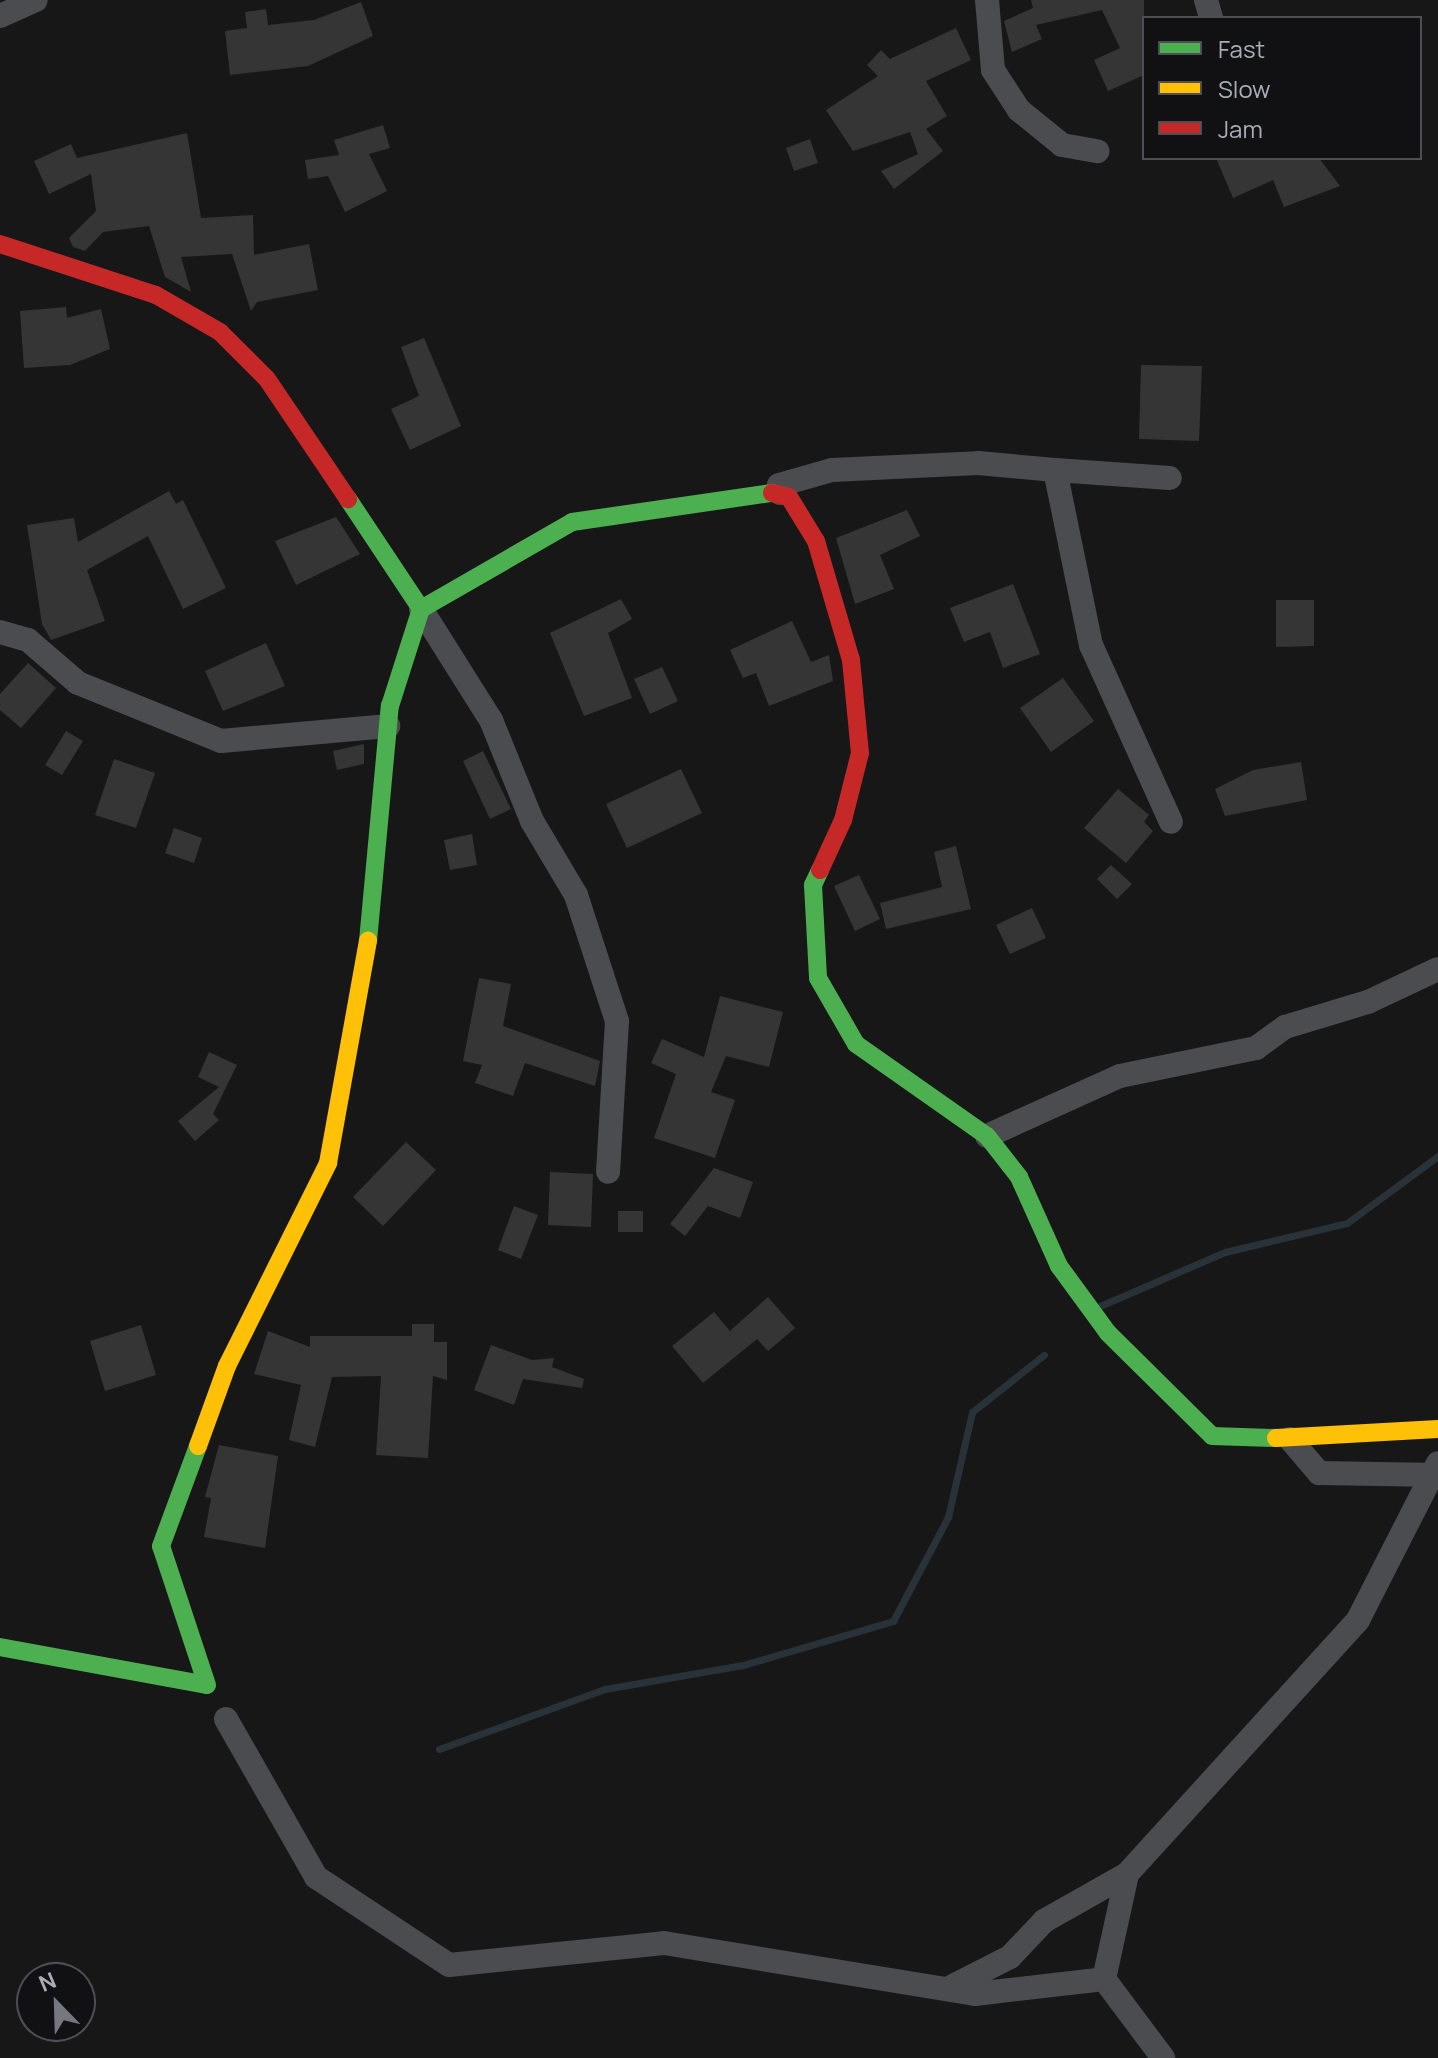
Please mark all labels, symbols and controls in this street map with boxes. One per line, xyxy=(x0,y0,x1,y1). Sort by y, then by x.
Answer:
legend xyxy=(1142,16,1422,160)
text: Fast xyxy=(1218,32,1265,65)
text: Slow xyxy=(1218,72,1271,105)
text: Jam xyxy=(1218,112,1263,145)
north arrow xyxy=(16,1962,96,2042)
text: N xyxy=(34,1965,61,1999)

